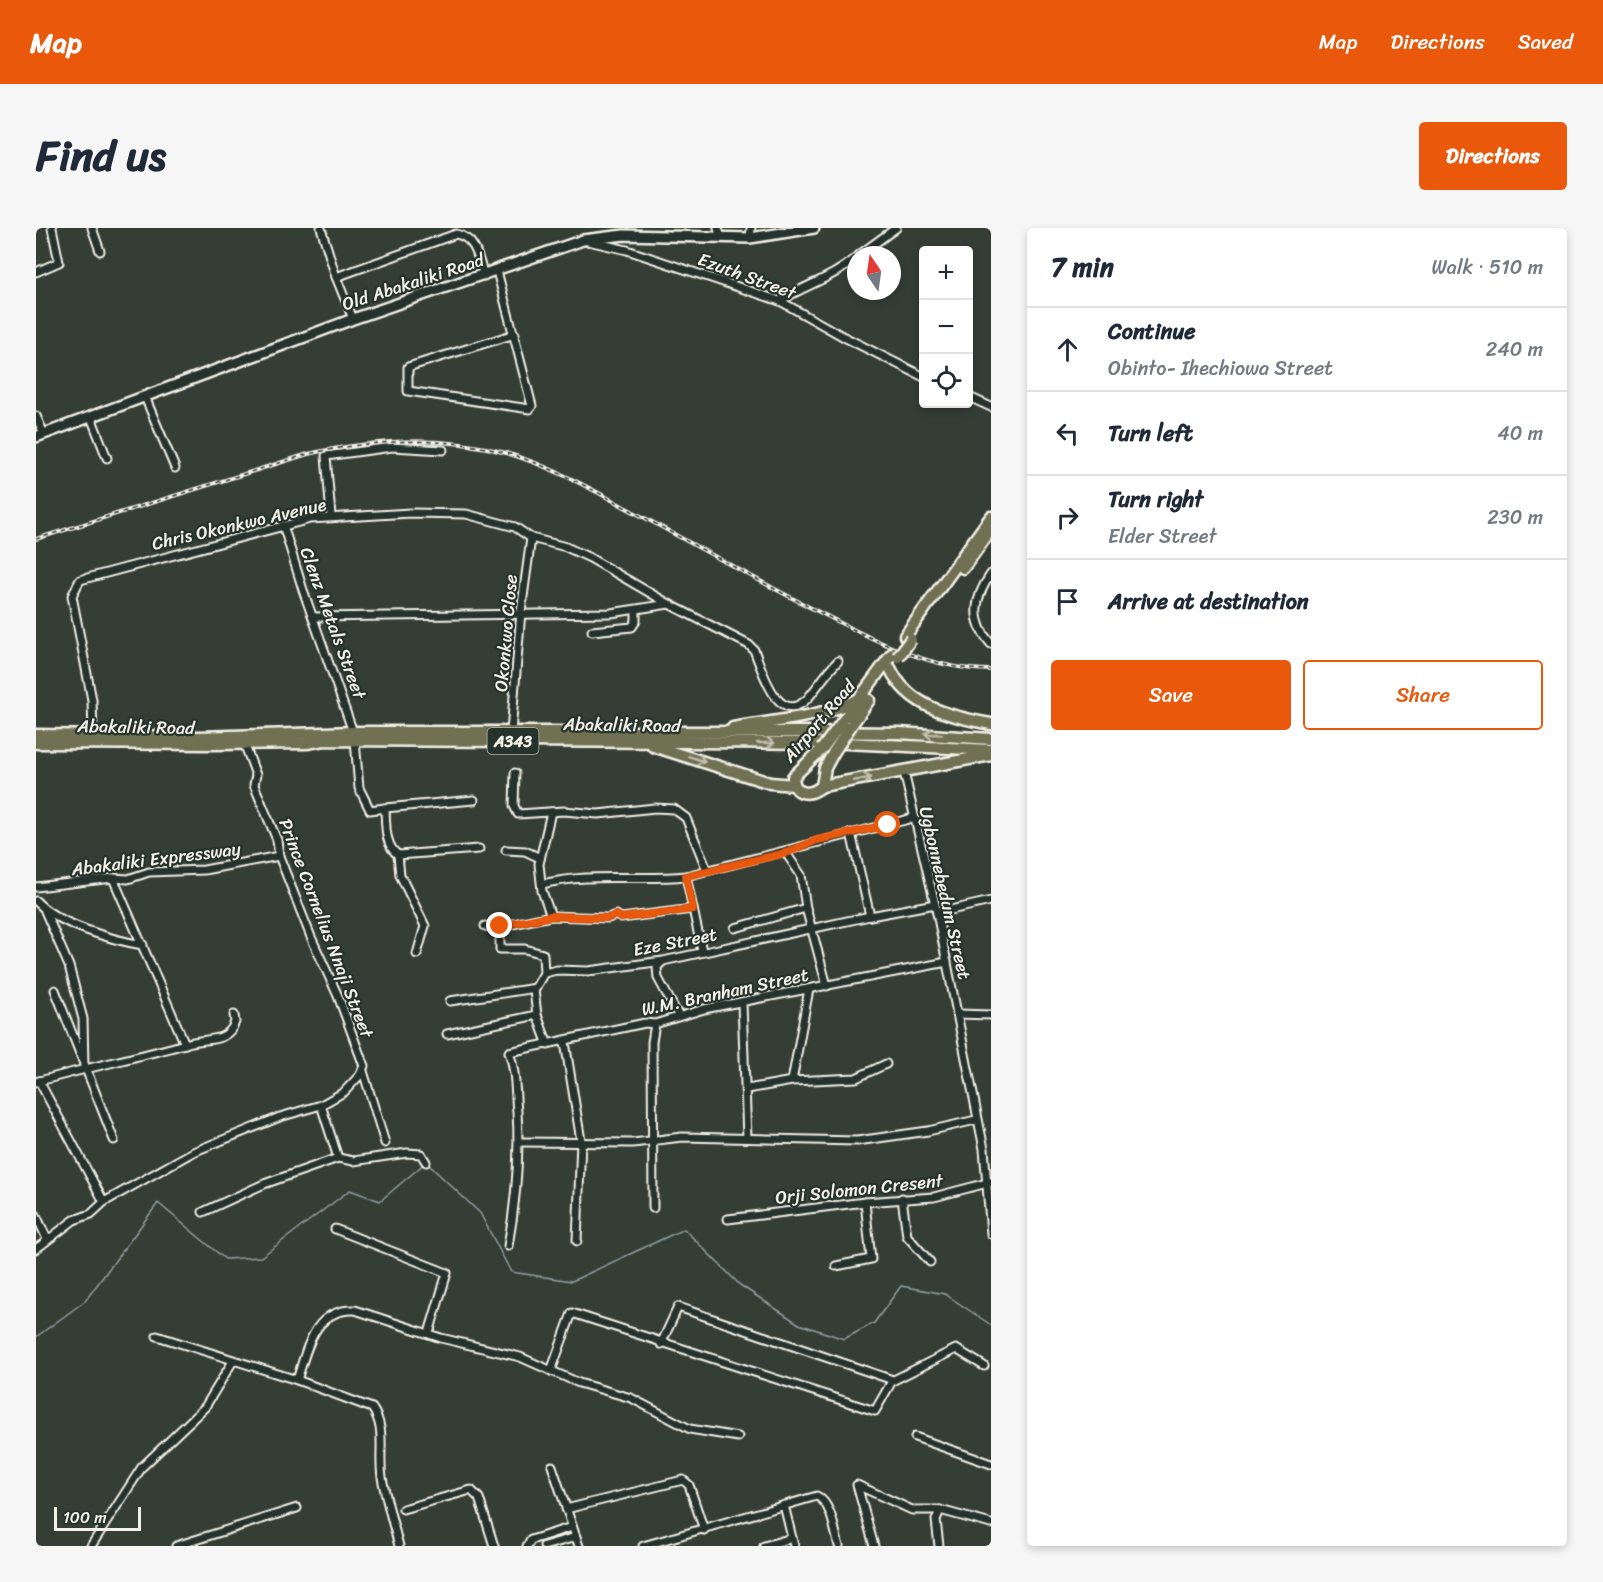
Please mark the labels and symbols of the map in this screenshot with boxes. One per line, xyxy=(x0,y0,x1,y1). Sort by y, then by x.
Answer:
street label: Old Abakaliki Road xyxy=(338,243,490,320)
street label: Ezuth Street xyxy=(693,243,801,309)
north arrow xyxy=(847,246,901,300)
street label: Chris Okonkwo Avenue xyxy=(149,488,330,560)
street label: Clenz Metals Street xyxy=(291,543,376,704)
street label: Okonkwo Close xyxy=(485,573,527,693)
street label: Airport Road xyxy=(774,671,865,771)
street label: Abakaliki Road xyxy=(562,708,682,742)
street label: Abakaliki Road xyxy=(76,710,196,744)
road number: A343 xyxy=(488,728,538,754)
one-way arrow xyxy=(923,729,943,740)
one-way arrow xyxy=(756,737,776,749)
one-way arrow xyxy=(687,754,706,765)
one-way arrow xyxy=(853,774,872,785)
street label: Ugbonnebedum Street xyxy=(910,803,981,983)
route start xyxy=(874,811,900,837)
street label: Prince Cornelius Nnaji Street xyxy=(269,814,383,1043)
street label: Abakaliki Expressway xyxy=(68,833,243,885)
route end xyxy=(486,912,512,938)
street label: Eze Street xyxy=(630,918,720,966)
street label: W.M. Branham Street xyxy=(638,959,812,1025)
street label: Orji Solomon Cresent xyxy=(774,1164,945,1214)
scale bar xyxy=(54,1504,141,1532)

